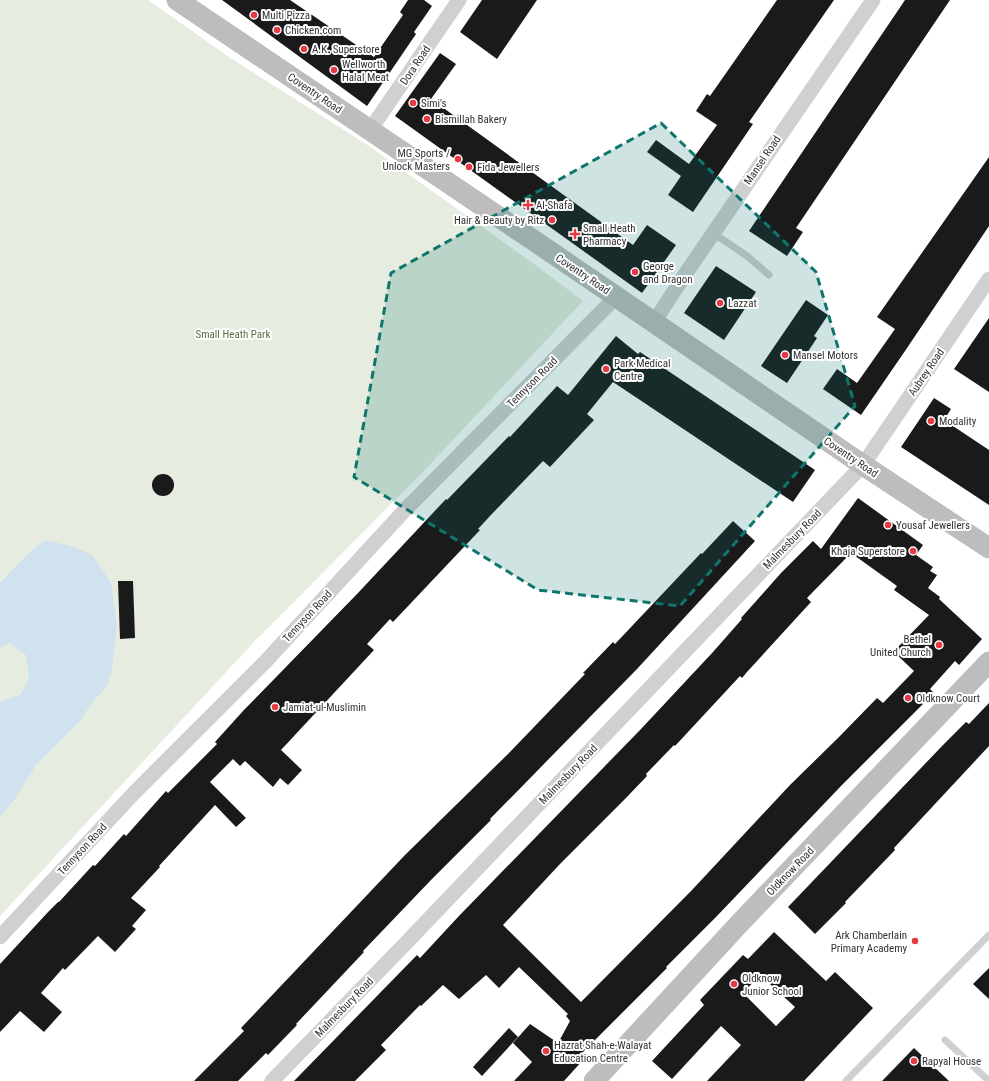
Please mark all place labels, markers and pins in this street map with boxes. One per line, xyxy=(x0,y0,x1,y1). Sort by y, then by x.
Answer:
place label: Multi Pizza xyxy=(262,9,310,22)
marker: Multi Pizza xyxy=(249,10,259,20)
place label: Chicken.com xyxy=(285,24,341,37)
marker: Chicken.com xyxy=(272,25,282,35)
place label: A.K. Superstore xyxy=(312,43,380,56)
marker: A.K. Superstore xyxy=(299,44,309,54)
place label: Wellworth Halal Meat xyxy=(342,58,389,84)
marker: Wellworth Halal Meat xyxy=(329,65,339,75)
place label: Simi's xyxy=(421,97,447,110)
marker: Simi's xyxy=(408,98,418,108)
place label: Bismillah Bakery xyxy=(435,113,507,126)
marker: Bismillah Bakery xyxy=(422,114,432,124)
place label: MG Sports / Unlock Masters xyxy=(383,147,450,173)
marker: MG Sports / Unlock Masters xyxy=(453,154,463,164)
place label: Fida Jewellers xyxy=(477,161,539,174)
marker: Fida Jewellers xyxy=(464,162,474,172)
place label: Al-Shafa xyxy=(536,199,573,212)
marker: Al-Shafa xyxy=(523,200,533,210)
place label: Hair & Beauty by Ritz xyxy=(454,214,544,227)
marker: Hair & Beauty by Ritz xyxy=(547,215,557,225)
place label: Small Heath Pharmacy xyxy=(583,222,636,248)
marker: Small Heath Pharmacy xyxy=(570,229,580,239)
place label: George and Dragon xyxy=(643,260,693,286)
marker: George and Dragon xyxy=(630,267,640,277)
place label: Lazzat xyxy=(728,297,757,310)
marker: Lazzat xyxy=(715,298,725,308)
place label: Mansel Motors xyxy=(793,349,858,362)
marker: Mansel Motors xyxy=(780,350,790,360)
place label: Park Medical Centre xyxy=(614,357,670,383)
marker: Park Medical Centre xyxy=(601,364,611,374)
place label: Modality xyxy=(939,415,977,428)
marker: Modality xyxy=(926,416,936,426)
place label: Yousaf Jewellers xyxy=(896,519,970,532)
marker: Yousaf Jewellers xyxy=(883,520,893,530)
place label: Khaja Superstore xyxy=(831,545,905,558)
marker: Khaja Superstore xyxy=(908,546,918,556)
place label: Bethel United Church xyxy=(870,633,931,659)
marker: Bethel United Church xyxy=(934,640,944,650)
place label: Oldknow Court xyxy=(916,692,980,705)
marker: Oldknow Court xyxy=(903,693,913,703)
place label: Jamiat-ul-Muslimin xyxy=(283,701,366,714)
marker: Jamiat-ul-Muslimin xyxy=(270,702,280,712)
place label: Ark Chamberlain Primary Academy xyxy=(831,929,907,955)
marker: Ark Chamberlain Primary Academy xyxy=(910,936,920,946)
place label: Oldknow Junior School xyxy=(742,972,802,998)
marker: Oldknow Junior School xyxy=(729,979,739,989)
place label: Hazrat Shah-e-Walayat Education Centre xyxy=(554,1039,652,1065)
marker: Hazrat Shah-e-Walayat Education Centre xyxy=(541,1046,551,1056)
place label: Rapyal House xyxy=(922,1055,981,1068)
marker: Rapyal House xyxy=(909,1056,919,1066)

